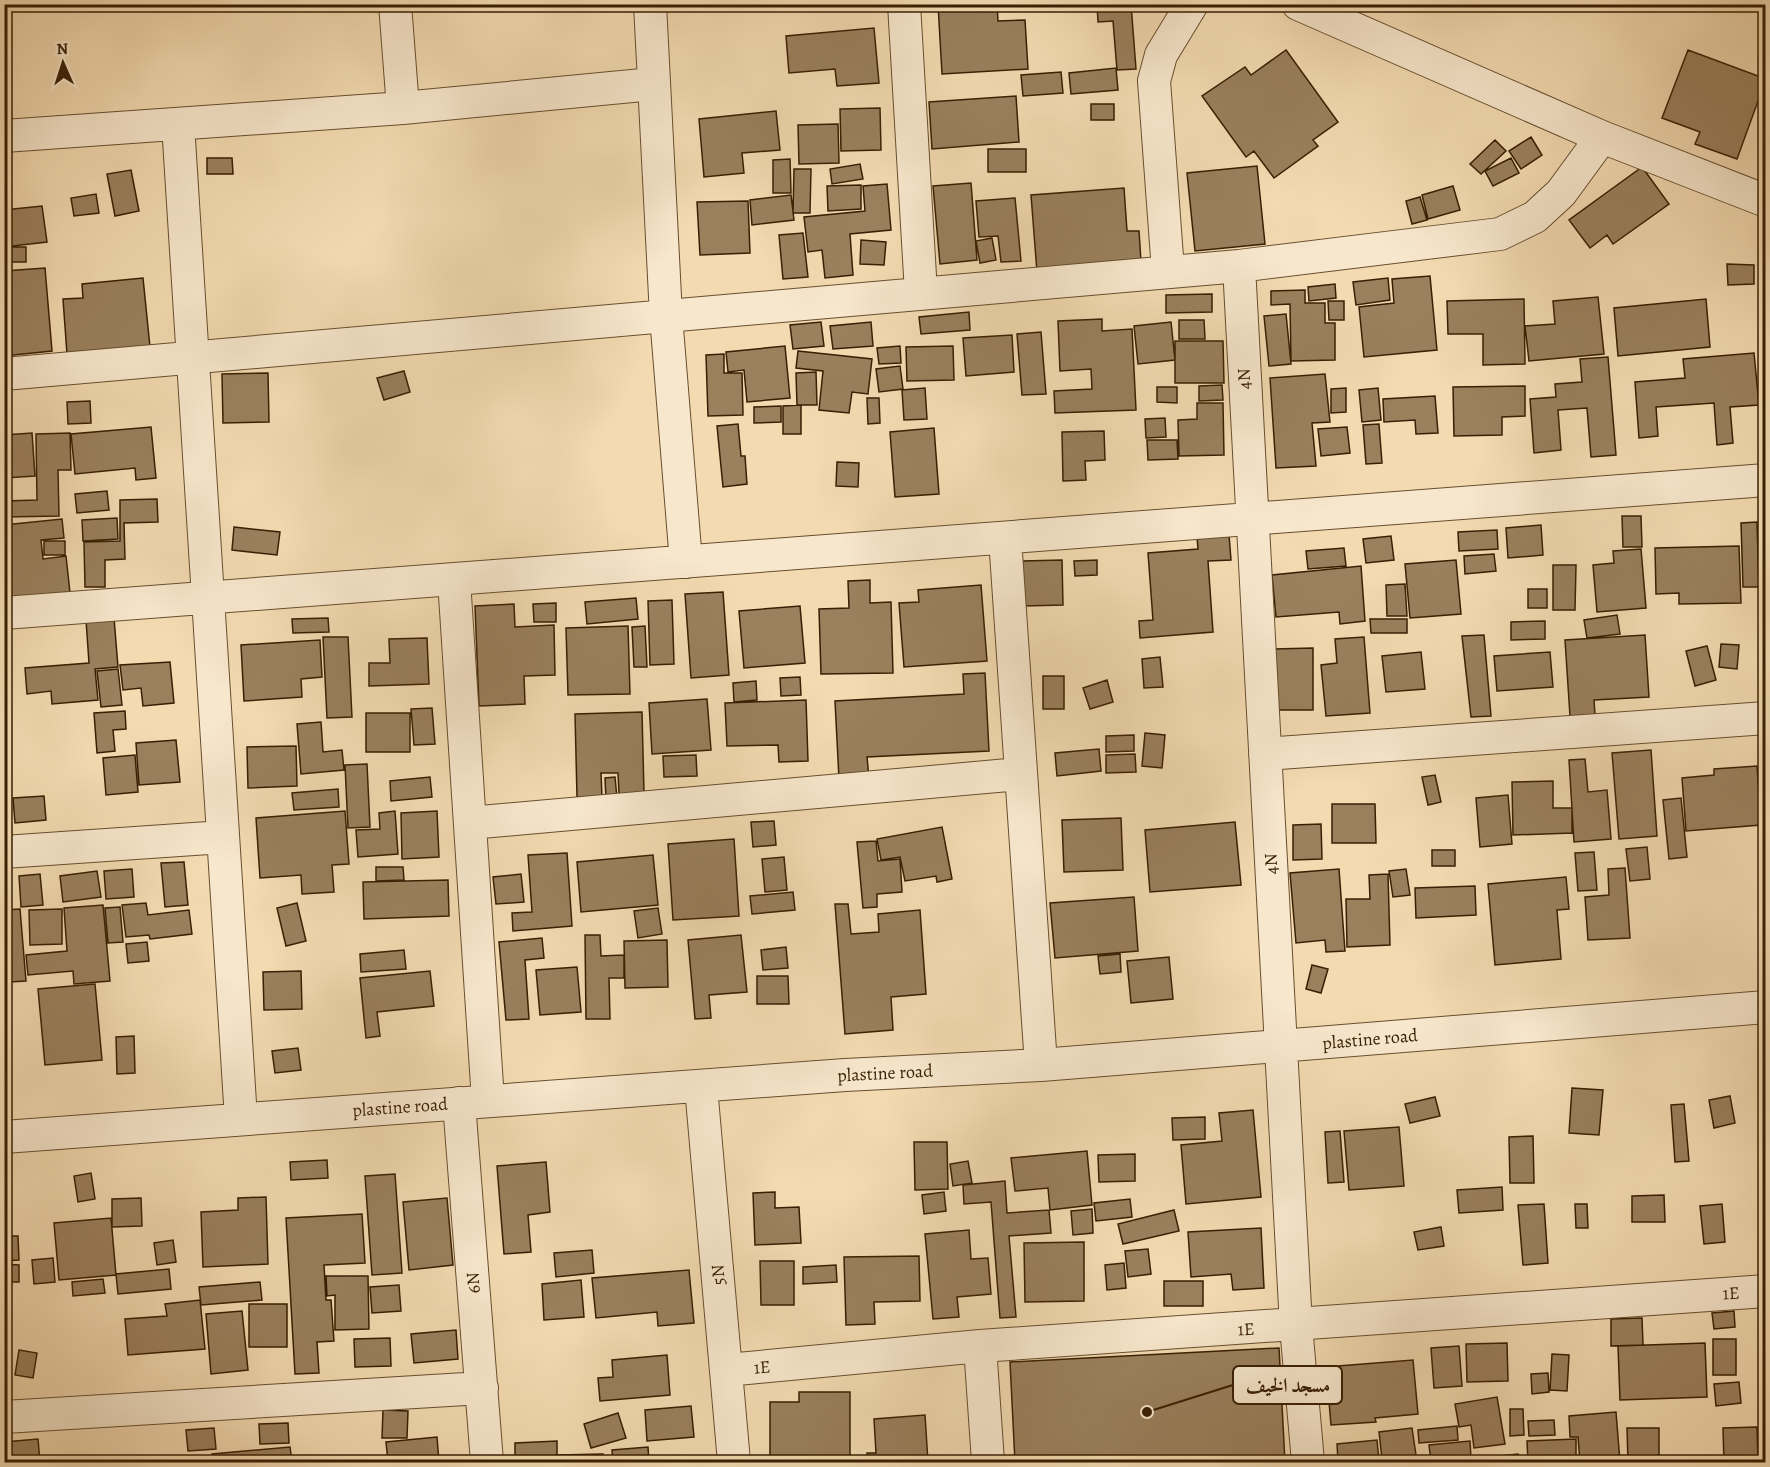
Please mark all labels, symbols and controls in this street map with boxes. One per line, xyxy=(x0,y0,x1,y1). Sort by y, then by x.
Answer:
north arrow xyxy=(33,33,93,93)
text: N xyxy=(56,38,69,60)
street label: 4N xyxy=(1231,368,1257,390)
street label: 4N xyxy=(1258,853,1284,875)
street label: plastine road xyxy=(1321,1023,1419,1055)
street label: plastine road xyxy=(837,1058,934,1087)
street label: plastine road xyxy=(351,1092,449,1122)
street label: 5N xyxy=(705,1264,731,1286)
street label: 6N xyxy=(460,1271,486,1295)
street label: 1E xyxy=(1722,1280,1740,1306)
street label: 1E xyxy=(1237,1316,1255,1342)
street label: 1E xyxy=(753,1354,771,1380)
callout: مسجد الخيف xyxy=(1233,1366,1342,1404)
text: مسجد الخيف xyxy=(1246,1372,1330,1399)

